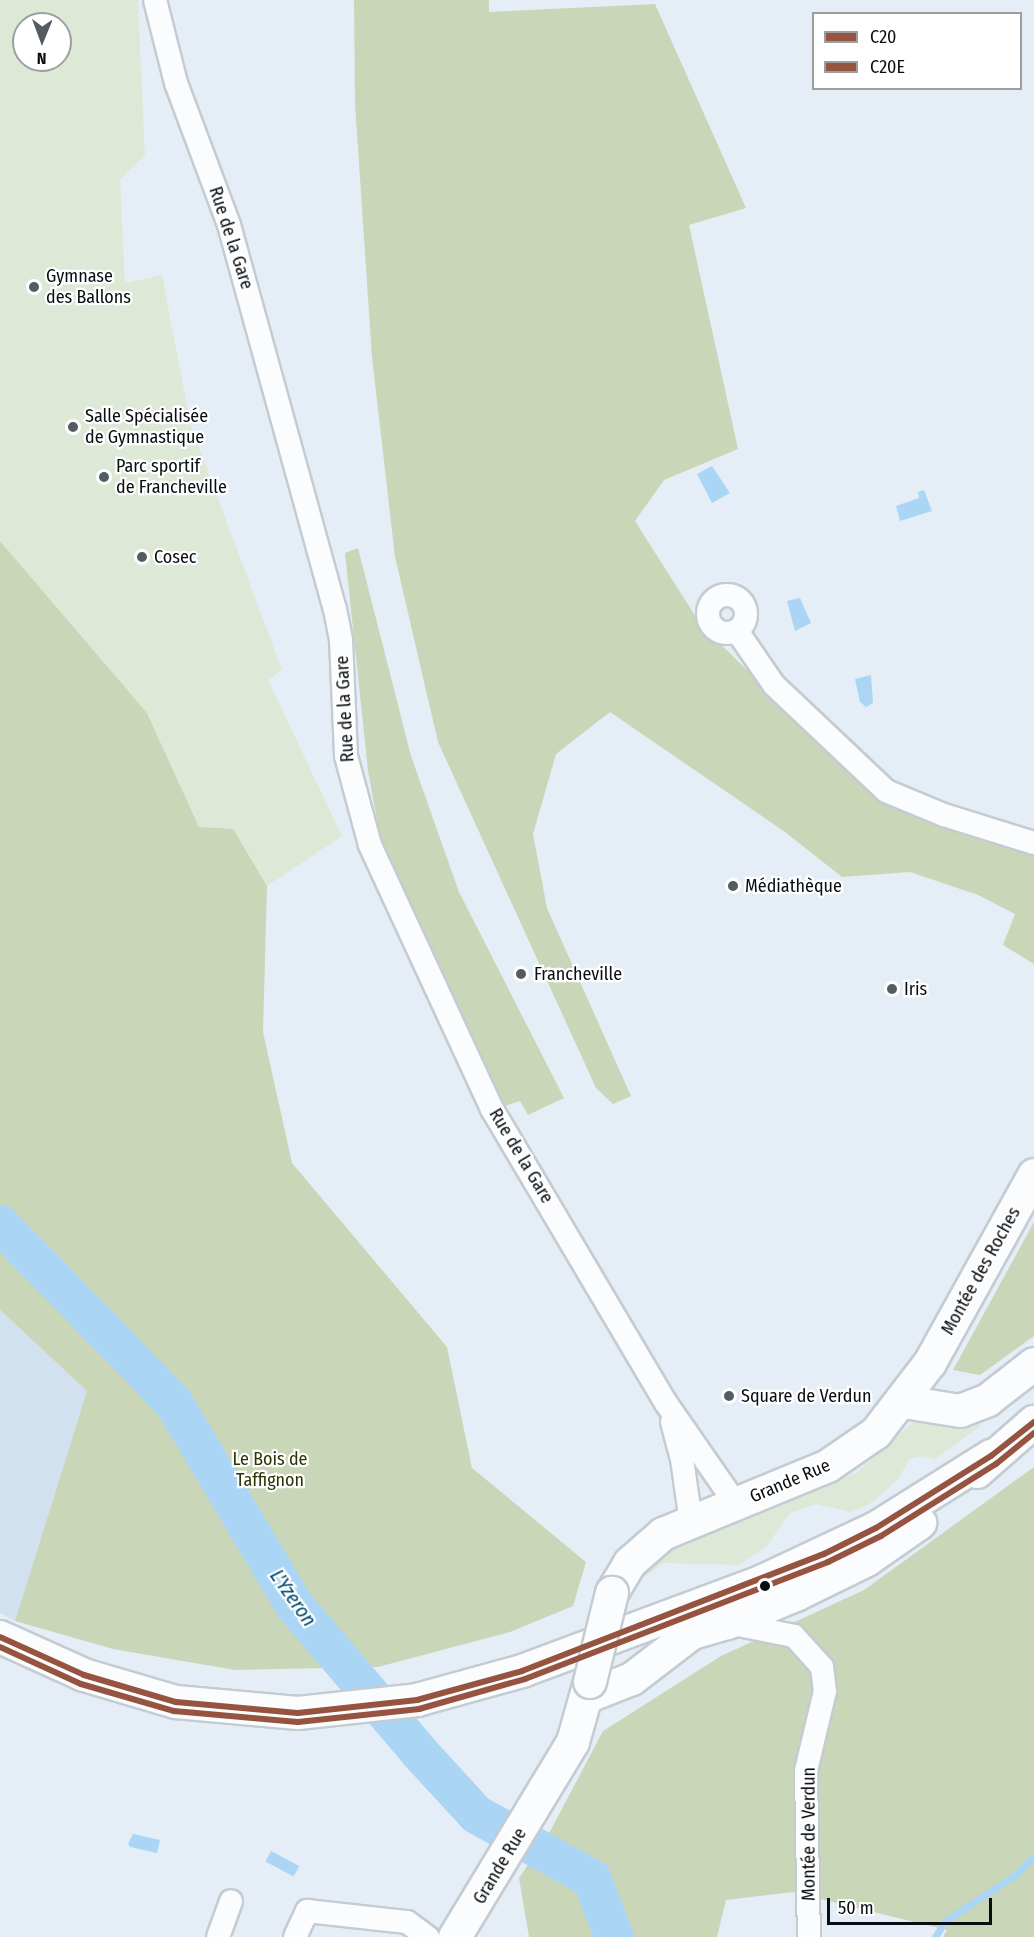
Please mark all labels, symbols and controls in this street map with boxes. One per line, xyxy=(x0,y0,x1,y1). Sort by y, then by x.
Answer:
north arrow xyxy=(12,12,72,72)
legend xyxy=(812,12,1022,90)
text: C20 xyxy=(870,26,896,48)
text: N xyxy=(37,49,47,68)
text: C20E xyxy=(870,56,905,78)
street label: Rue de la Gare xyxy=(204,184,258,292)
place label: Gymnase des Ballons xyxy=(46,266,131,308)
marker: Gymnase des Ballons xyxy=(27,280,41,294)
place label: Salle Spécialisée de Gymnastique xyxy=(85,406,208,448)
marker: Salle Spécialisée de Gymnastique xyxy=(66,420,80,434)
place label: Parc sportif de Francheville xyxy=(116,456,227,498)
marker: Parc sportif de Francheville xyxy=(97,470,111,484)
place label: Cosec xyxy=(154,546,197,568)
marker: Cosec xyxy=(135,550,149,564)
street label: Rue de la Gare xyxy=(331,655,359,763)
place label: Médiathèque xyxy=(745,875,842,897)
marker: Médiathèque xyxy=(726,879,740,893)
place label: Francheville xyxy=(534,963,622,985)
marker: Francheville xyxy=(512,965,530,983)
place label: Iris xyxy=(904,978,927,1000)
marker: Iris xyxy=(885,982,899,996)
street label: Rue de la Gare xyxy=(484,1105,558,1207)
street label: Montée des Roches xyxy=(937,1203,1025,1339)
place label: Square de Verdun xyxy=(741,1385,871,1407)
marker: Square de Verdun xyxy=(722,1389,736,1403)
park label: Le Bois de Taffignon xyxy=(232,1449,308,1492)
street label: Grande Rue xyxy=(747,1454,833,1508)
water label: L'Yzeron xyxy=(265,1565,321,1631)
unlabelled marker xyxy=(759,1580,771,1592)
street label: Montée de Verdun xyxy=(798,1767,820,1901)
street label: Grande Rue xyxy=(469,1824,531,1908)
scale bar xyxy=(830,1886,995,1924)
text: 50 m xyxy=(838,1897,874,1919)

